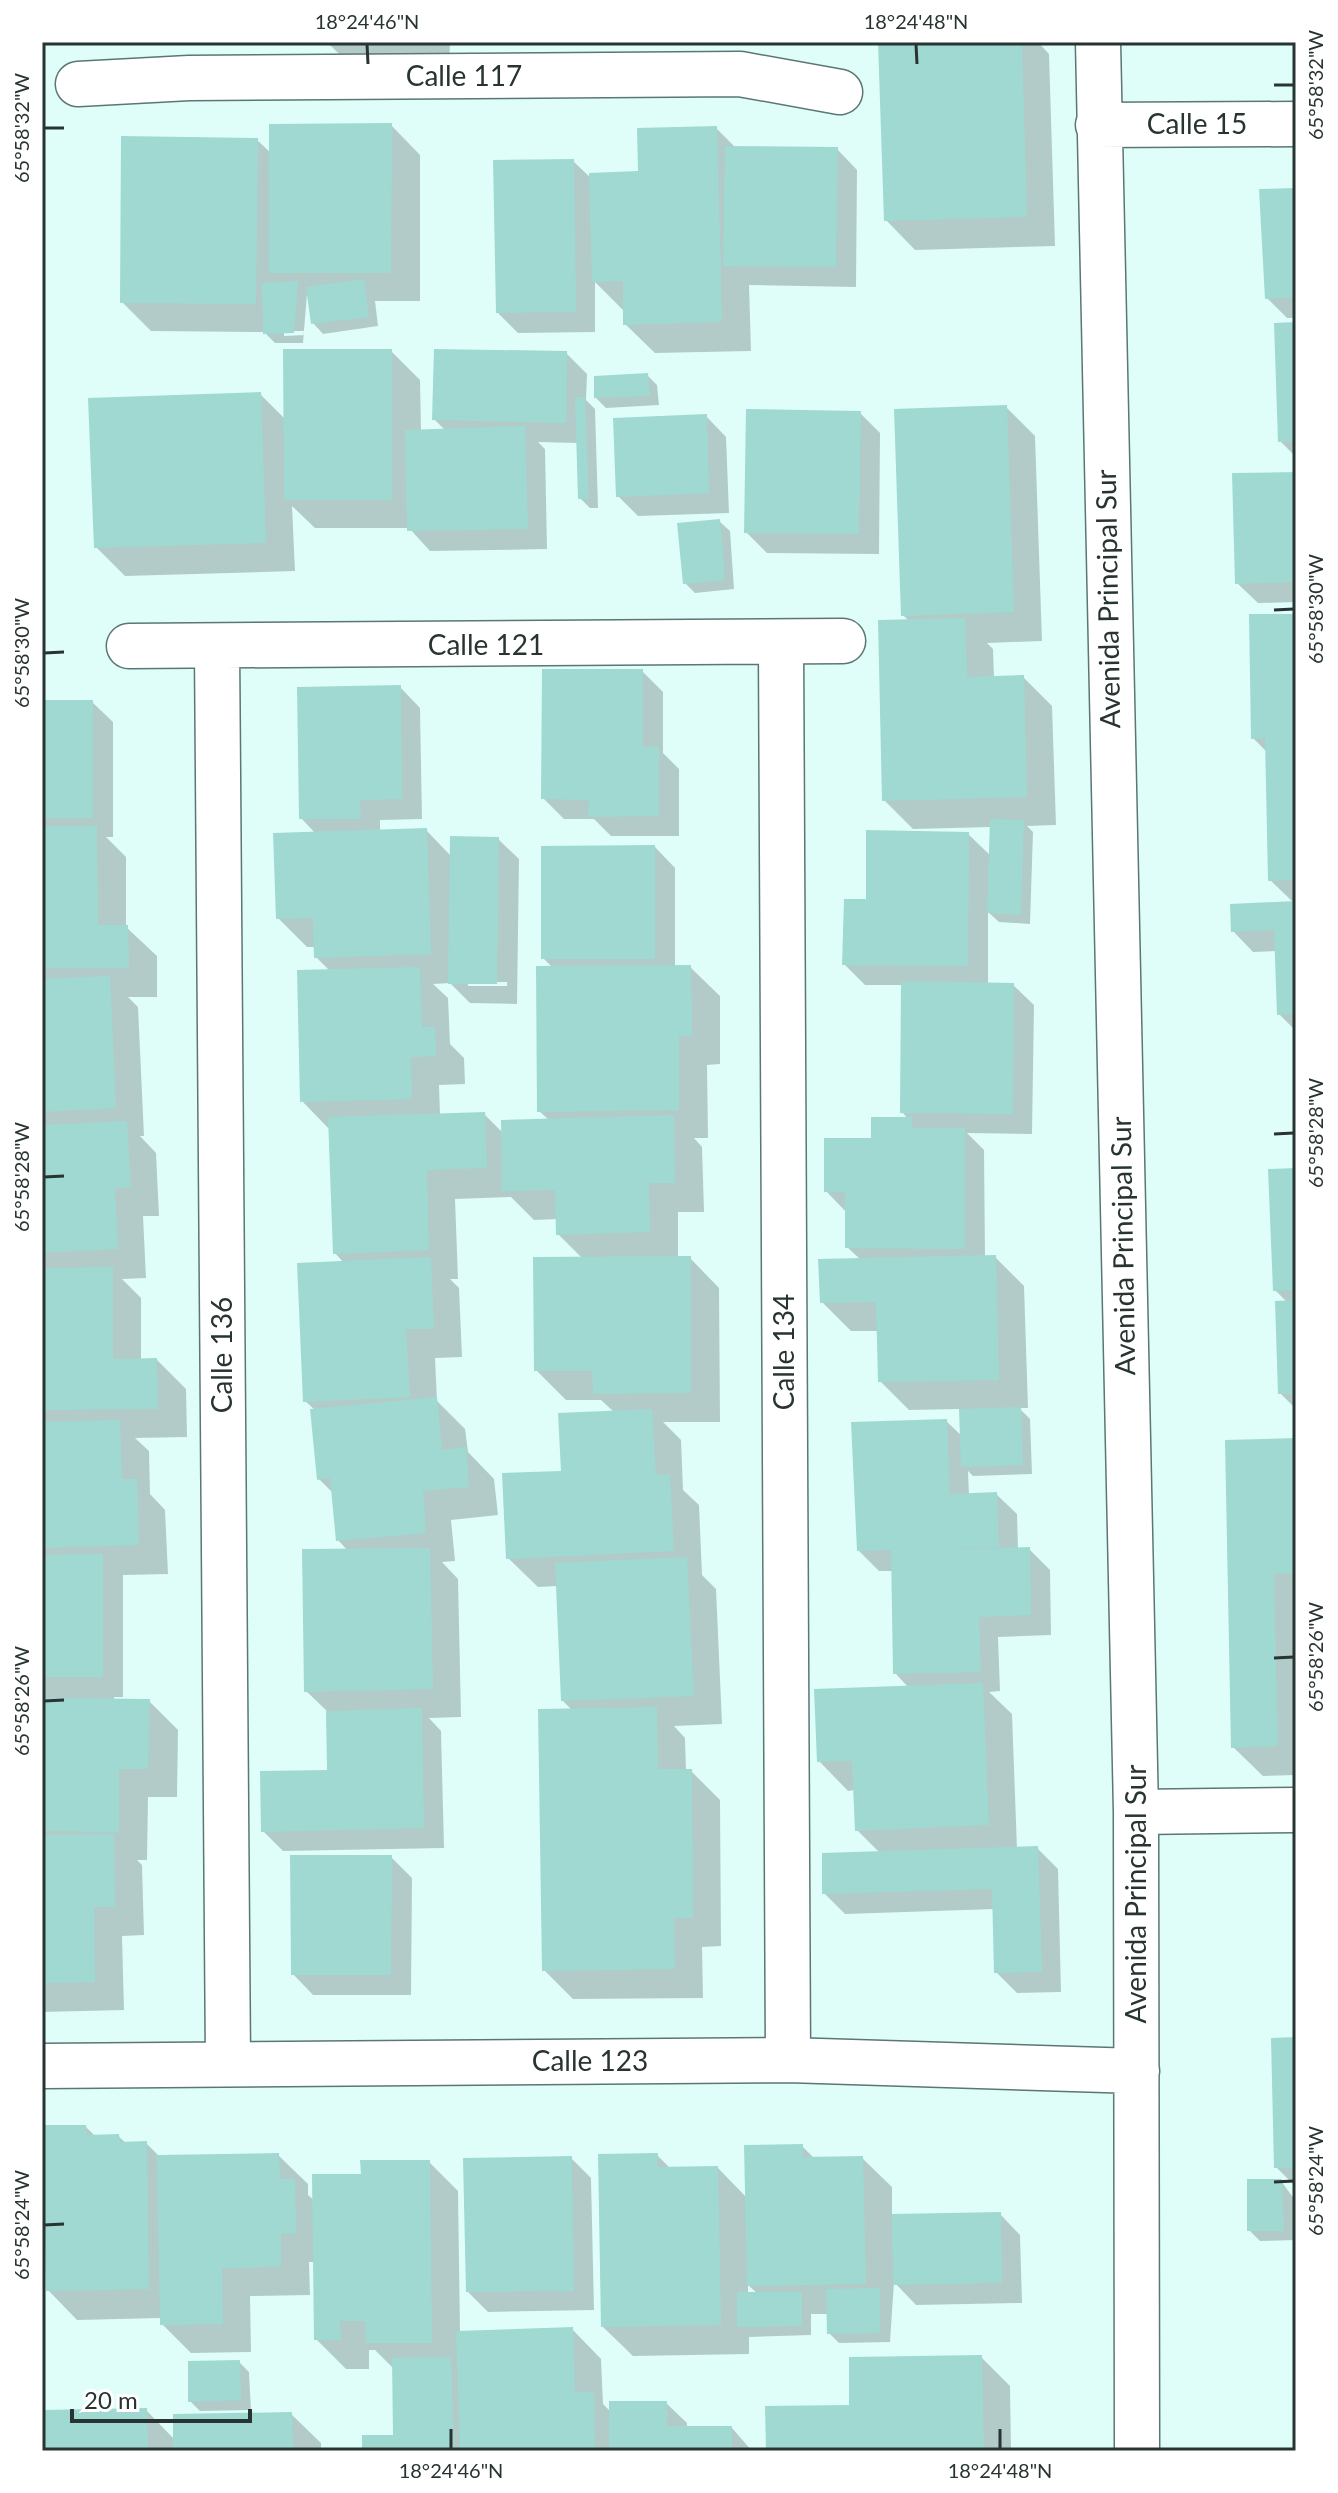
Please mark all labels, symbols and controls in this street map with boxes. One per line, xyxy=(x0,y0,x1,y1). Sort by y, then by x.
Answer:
text: 18°24'46"N xyxy=(315,9,419,33)
text: 18°24'48"N xyxy=(864,9,968,33)
text: 65°58'32"W xyxy=(1303,30,1327,140)
street label: Calle 117 xyxy=(406,58,522,92)
text: 65°58'32"W xyxy=(9,73,33,183)
street label: Calle 15 xyxy=(1147,106,1247,140)
street label: Avenida Principal Sur xyxy=(1088,469,1126,729)
text: 65°58'30"W xyxy=(1303,554,1327,664)
text: 65°58'30"W xyxy=(9,598,33,708)
street label: Calle 121 xyxy=(428,627,544,661)
text: 65°58'28"W xyxy=(1303,1078,1327,1188)
street label: Avenida Principal Sur xyxy=(1103,1116,1141,1376)
text: 65°58'28"W xyxy=(9,1122,33,1232)
street label: Calle 134 xyxy=(766,1294,800,1410)
street label: Calle 136 xyxy=(204,1297,238,1413)
text: 65°58'26"W xyxy=(1303,1602,1327,1712)
text: 65°58'26"W xyxy=(9,1646,33,1756)
street label: Avenida Principal Sur xyxy=(1118,1764,1152,2024)
street label: Calle 123 xyxy=(532,2043,648,2077)
text: 65°58'24"W xyxy=(1303,2126,1327,2236)
text: 65°58'24"W xyxy=(9,2170,33,2280)
scale bar xyxy=(72,2373,250,2423)
text: 20 m xyxy=(84,2385,138,2414)
text: 18°24'46"N xyxy=(399,2458,503,2482)
text: 18°24'48"N xyxy=(948,2458,1052,2482)

